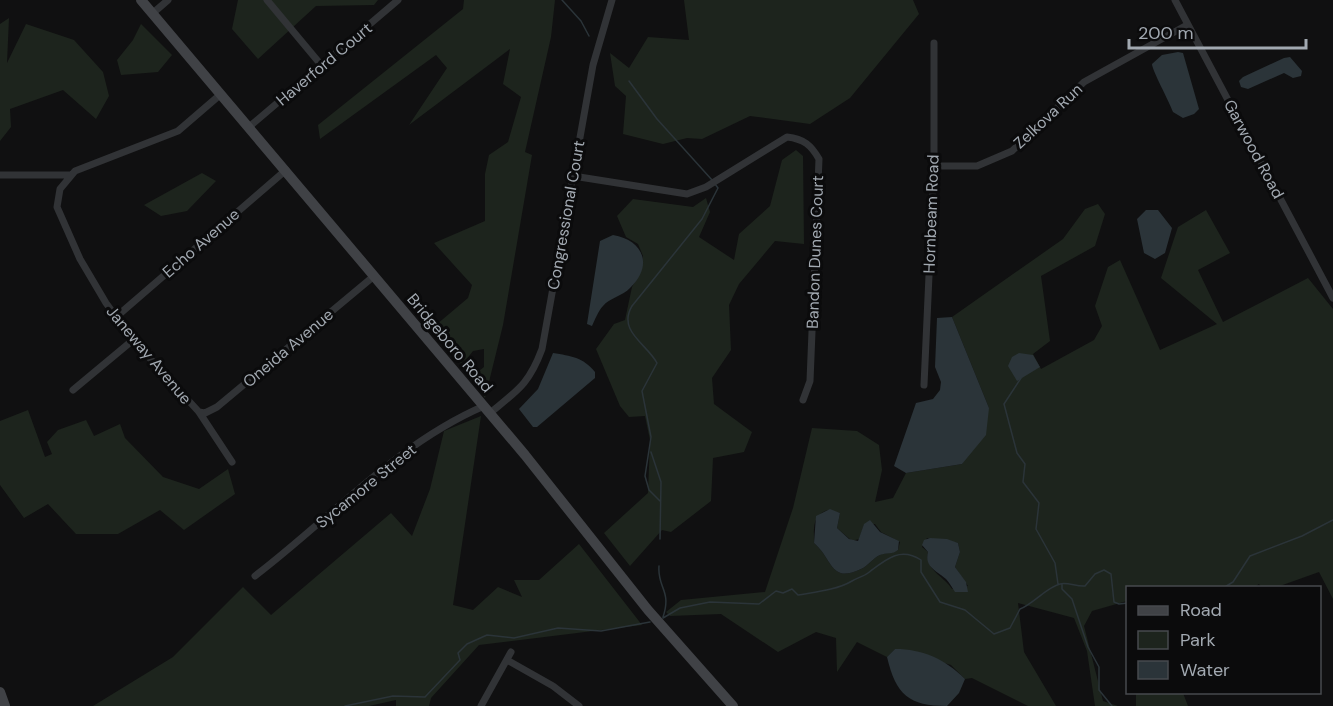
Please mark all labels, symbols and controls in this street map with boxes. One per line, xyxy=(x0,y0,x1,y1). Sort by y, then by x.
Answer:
scale bar xyxy=(1129,12,1306,50)
street label: Haverford Court xyxy=(272,18,376,110)
text: 200 m xyxy=(1138,21,1194,45)
street label: Zelkova Run xyxy=(1009,79,1087,153)
street label: Garwood Road xyxy=(1219,96,1289,202)
street label: Congressional Court xyxy=(543,139,589,291)
street label: Hornbeam Road xyxy=(918,154,944,274)
street label: Bandon Dunes Court xyxy=(802,175,828,329)
street label: Echo Avenue xyxy=(158,204,244,282)
street label: Bridgeboro Road xyxy=(402,289,498,397)
street label: Janeway Avenue xyxy=(102,301,196,409)
street label: Oneida Avenue xyxy=(238,304,338,392)
street label: Sycamore Street xyxy=(311,439,421,533)
legend xyxy=(1126,586,1321,694)
text: Road xyxy=(1180,598,1222,622)
text: Park xyxy=(1180,628,1216,652)
text: Water xyxy=(1180,658,1230,682)

